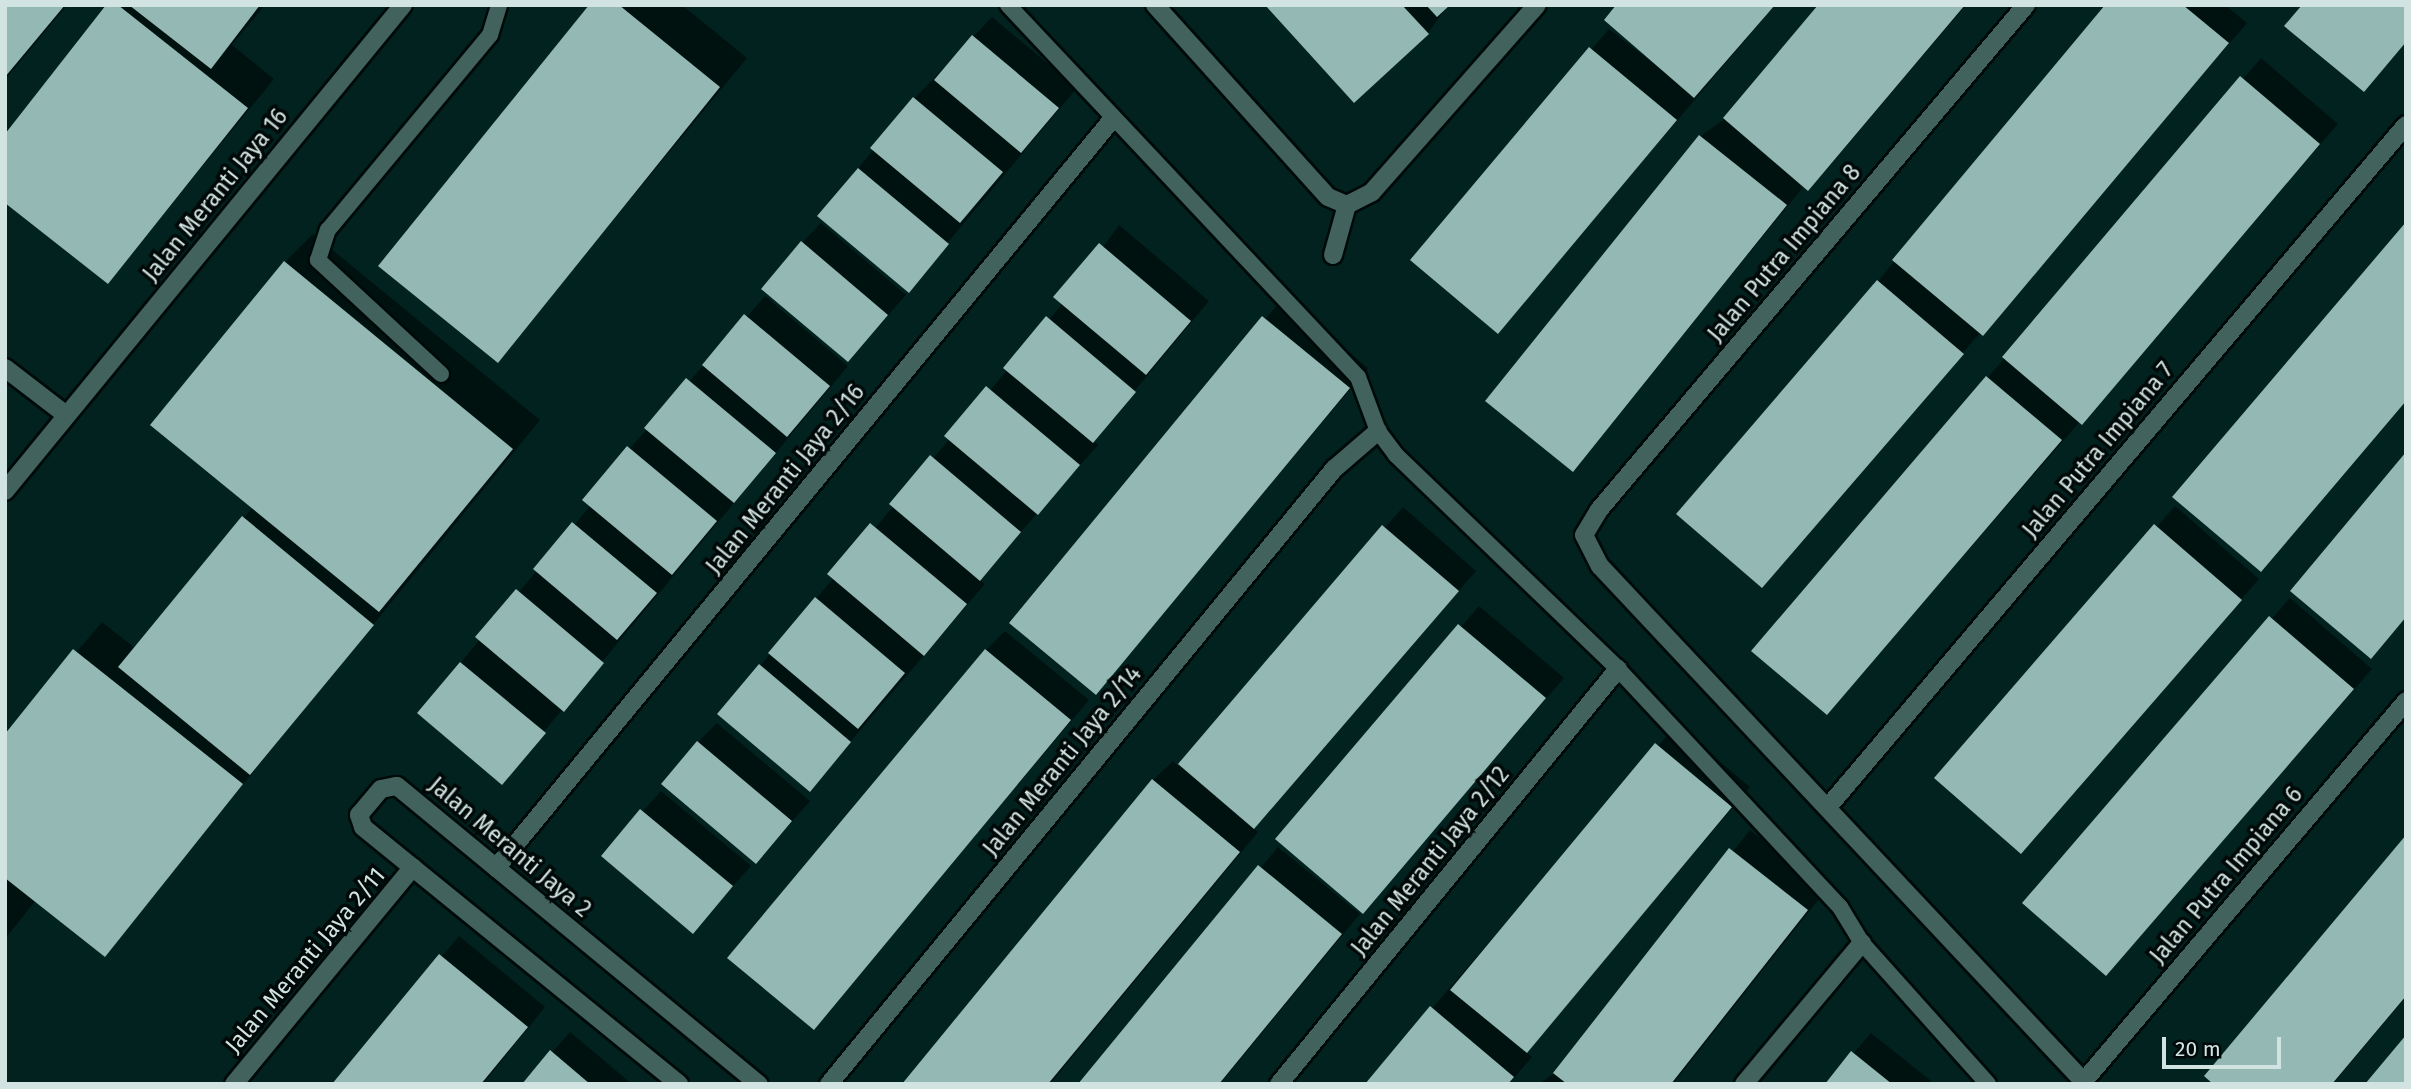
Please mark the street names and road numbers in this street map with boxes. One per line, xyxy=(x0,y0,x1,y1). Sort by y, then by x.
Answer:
street label: Jalan Meranti Jaya 16 xyxy=(137,103,293,287)
street label: Jalan Putra Impiana 8 xyxy=(1702,159,1866,347)
street label: Jalan Putra Impiana 7 xyxy=(2017,357,2179,543)
street label: Jalan Meranti Jaya 2/16 xyxy=(700,378,870,580)
street label: Jalan Meranti Jaya 2/14 xyxy=(977,661,1147,861)
street label: Jalan Meranti Jaya 2/12 xyxy=(1345,761,1515,961)
street label: Jalan Meranti Jaya 2 xyxy=(423,771,597,923)
street label: Jalan Putra Impiana 6 xyxy=(2144,781,2308,969)
street label: Jalan Meranti Jaya 2/11 xyxy=(219,862,391,1058)

